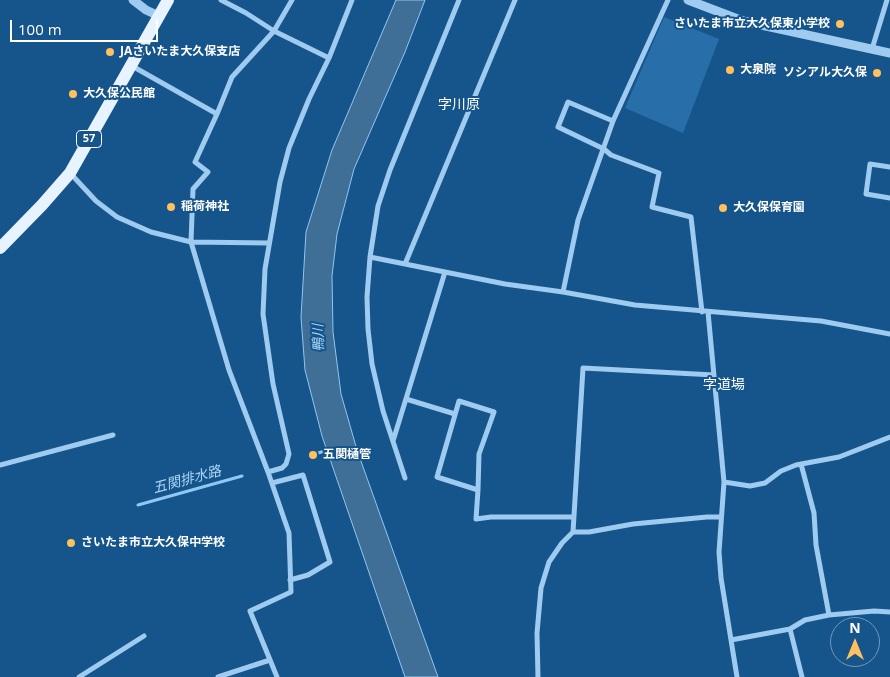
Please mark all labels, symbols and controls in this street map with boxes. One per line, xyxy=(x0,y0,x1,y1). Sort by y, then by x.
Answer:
scale bar xyxy=(12,10,160,42)
place label: さいたま市立大久保東小学校 xyxy=(674,17,830,31)
marker: さいたま市立大久保東小学校 xyxy=(834,18,846,30)
text: 100 m xyxy=(18,19,62,39)
place label: JAさいたま大久保支店 xyxy=(120,45,240,59)
marker: JAさいたま大久保支店 xyxy=(104,46,116,58)
place label: 大泉院 xyxy=(740,63,776,77)
marker: 大泉院 xyxy=(724,64,736,76)
place label: ソシアル大久保 xyxy=(783,66,867,80)
marker: ソシアル大久保 xyxy=(871,67,883,79)
place label: 大久保公民館 xyxy=(83,87,155,101)
marker: 大久保公民館 xyxy=(67,88,79,100)
district label: 字川原 xyxy=(438,97,480,113)
road number: 57 xyxy=(76,130,102,148)
place label: 稲荷神社 xyxy=(181,200,229,214)
marker: 稲荷神社 xyxy=(165,201,177,213)
place label: 大久保保育園 xyxy=(733,201,805,215)
marker: 大久保保育園 xyxy=(717,202,729,214)
water label: 鴨川 xyxy=(310,324,328,352)
district label: 字道場 xyxy=(703,377,745,393)
place label: 五関樋管 xyxy=(323,448,371,462)
marker: 五関樋管 xyxy=(307,449,319,461)
water label: 五関排水路 xyxy=(151,463,223,497)
place label: さいたま市立大久保中学校 xyxy=(81,536,225,550)
marker: さいたま市立大久保中学校 xyxy=(65,537,77,549)
north arrow xyxy=(830,617,880,667)
text: N xyxy=(849,618,861,637)

